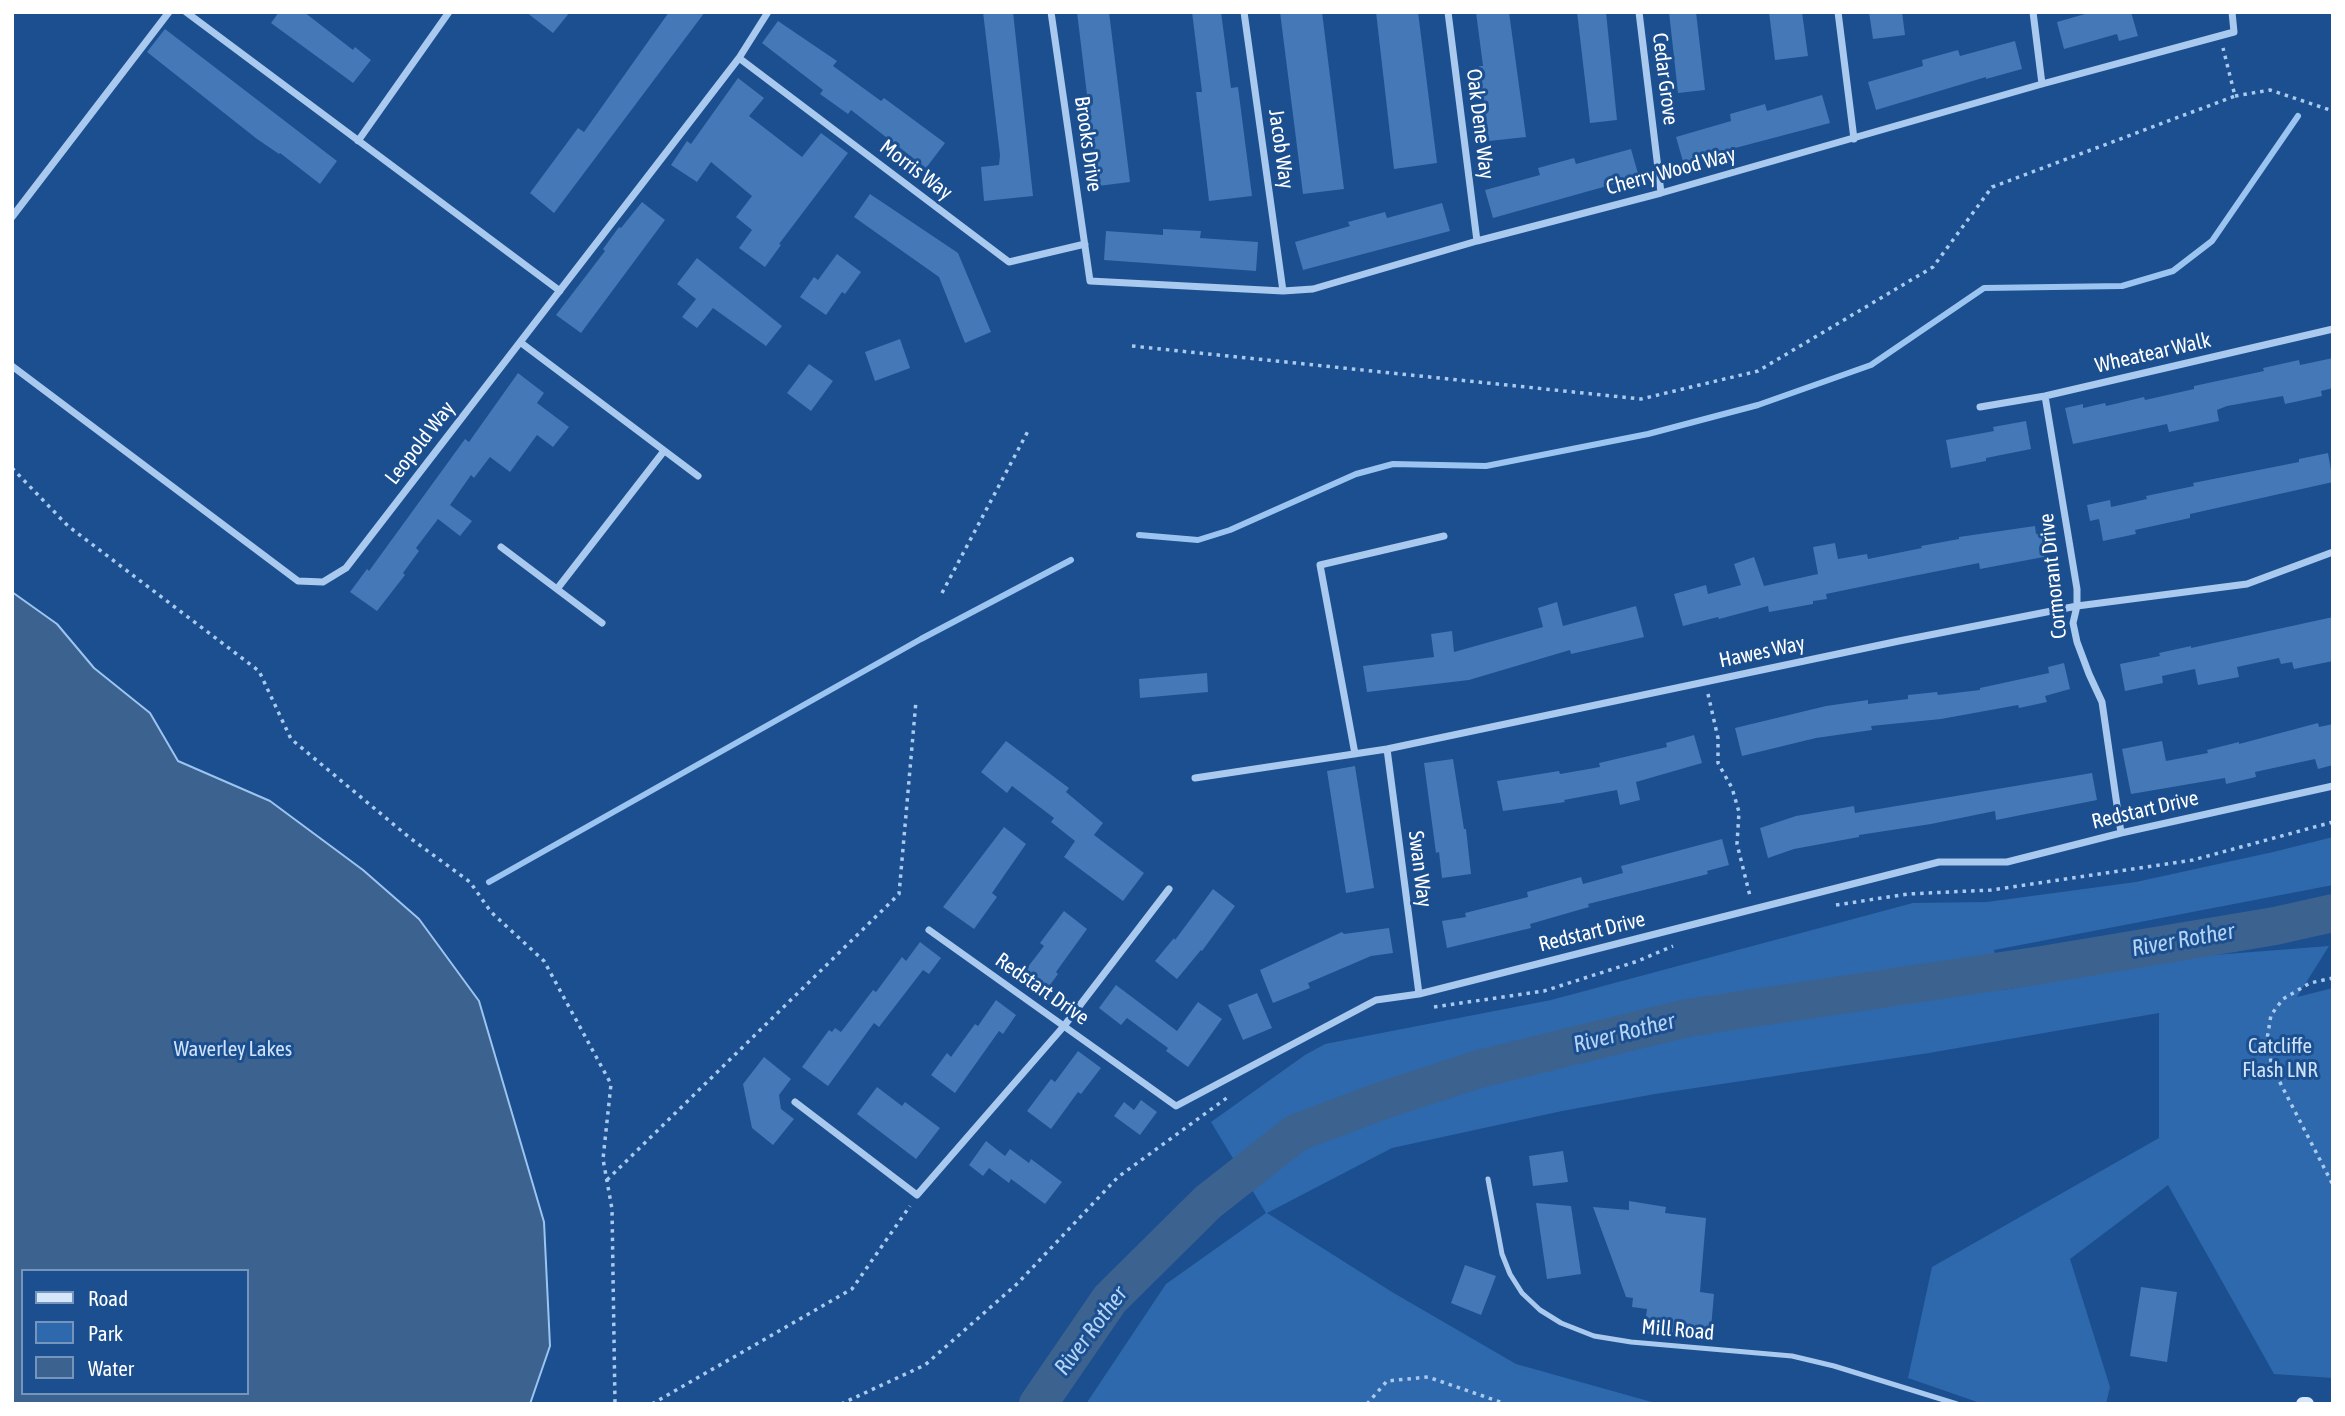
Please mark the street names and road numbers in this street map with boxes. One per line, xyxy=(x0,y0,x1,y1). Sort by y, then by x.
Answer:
street label: Cedar Grove xyxy=(1647,31,1683,127)
street label: Oak Dene Way xyxy=(1461,67,1499,181)
street label: Brooks Drive xyxy=(1069,95,1107,193)
street label: Jacob Way xyxy=(1263,108,1299,190)
street label: Morris Way xyxy=(875,135,957,205)
street label: Cherry Wood Way xyxy=(1603,142,1739,200)
street label: Wheatear Walk xyxy=(2093,327,2213,379)
street label: Leopold Way xyxy=(380,396,460,490)
street label: Cormorant Drive xyxy=(2034,512,2072,640)
street label: Hawes Way xyxy=(1717,631,1807,673)
street label: Redstart Drive xyxy=(2089,785,2201,835)
street label: Swan Way xyxy=(1403,829,1437,909)
street label: Redstart Drive xyxy=(1536,907,1648,957)
street label: Redstart Drive xyxy=(990,947,1094,1031)
street label: Mill Road xyxy=(1641,1314,1715,1346)

